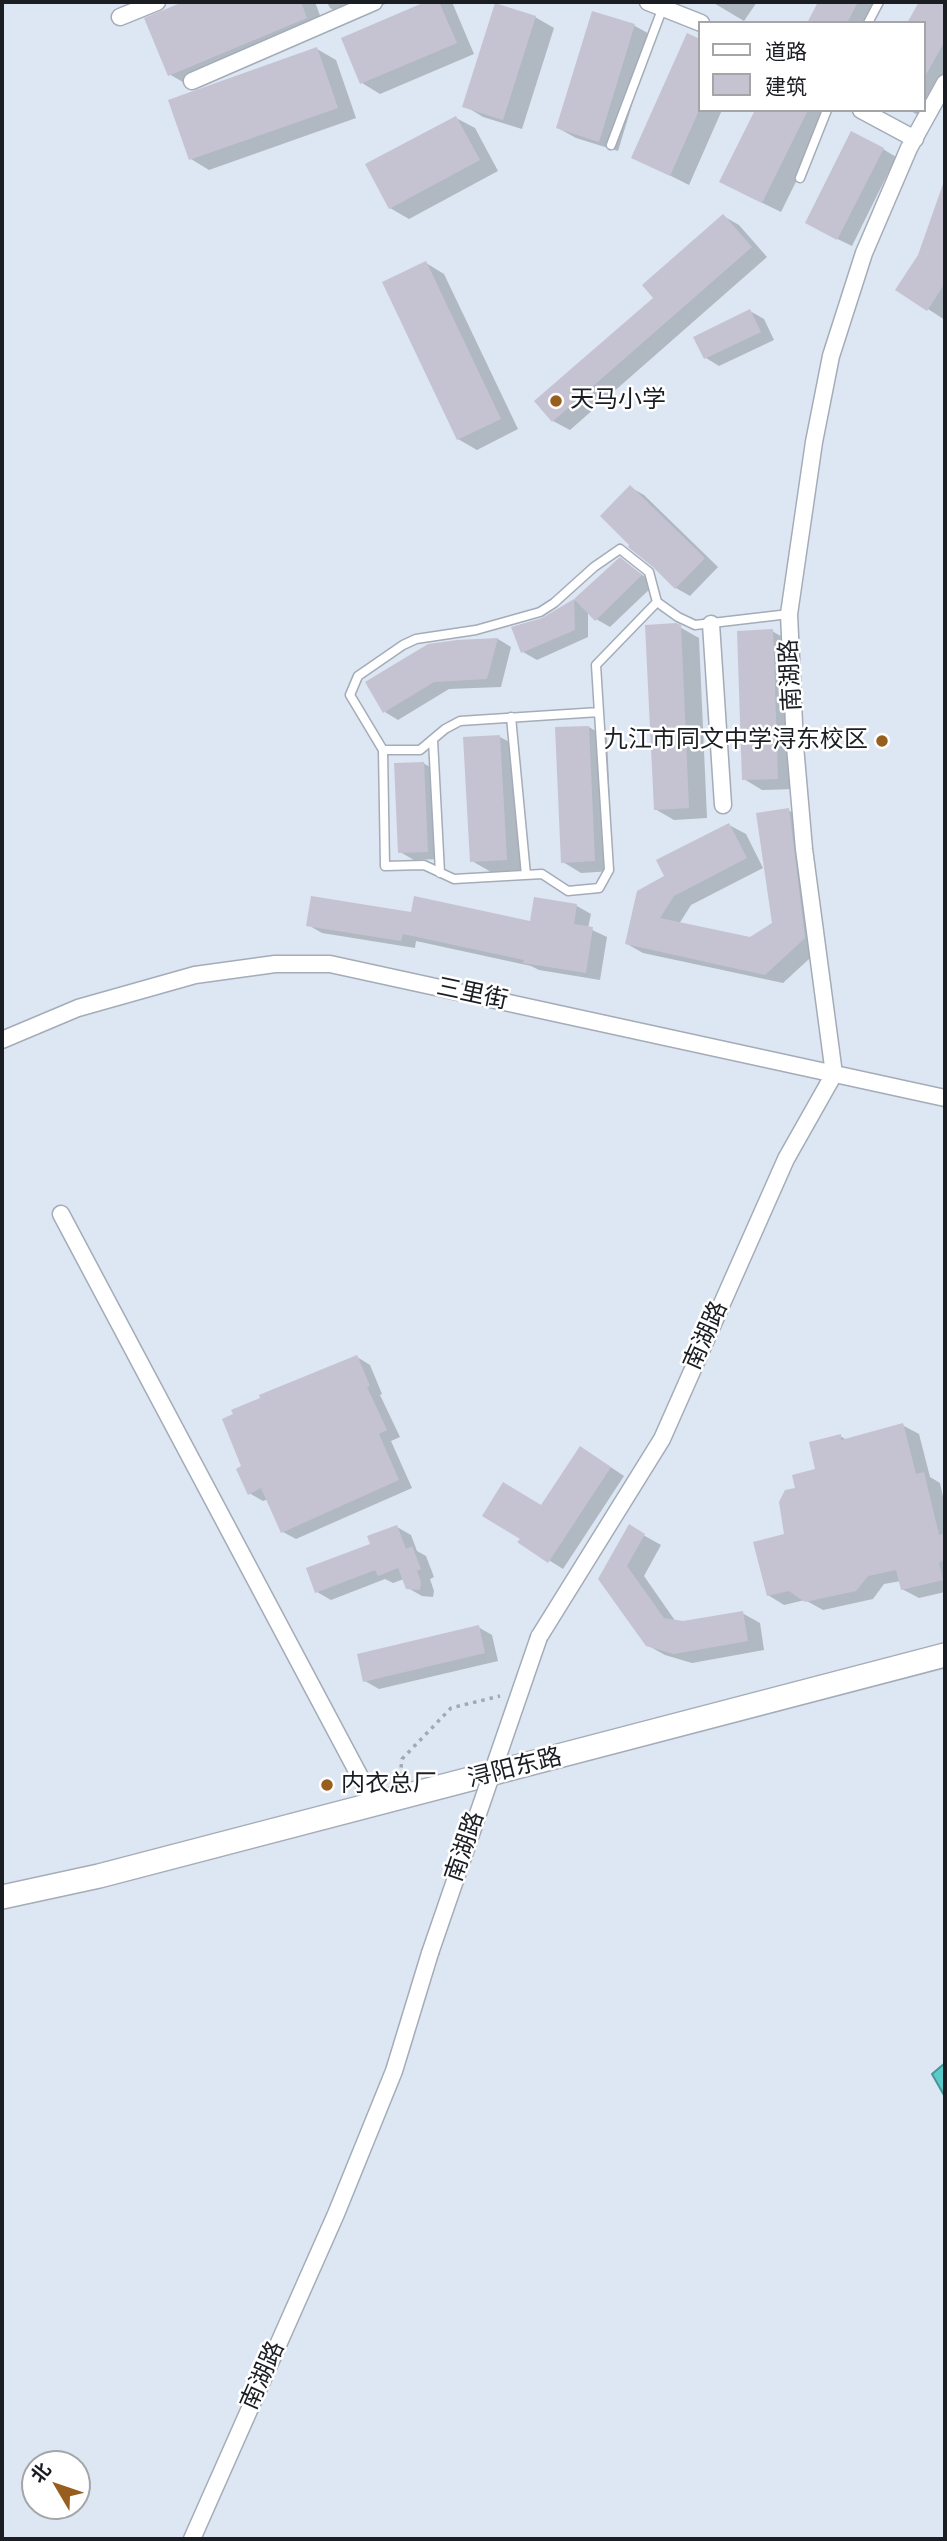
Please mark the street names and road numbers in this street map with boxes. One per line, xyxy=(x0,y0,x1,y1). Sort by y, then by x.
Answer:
street label: 南湖路 xyxy=(776,638,808,712)
street label: 三里街 xyxy=(434,973,510,1017)
street label: 南湖路 xyxy=(679,1297,735,1375)
street label: 浔阳东路 xyxy=(465,1743,565,1795)
street label: 南湖路 xyxy=(441,1808,491,1886)
street label: 南湖路 xyxy=(236,2337,292,2415)

